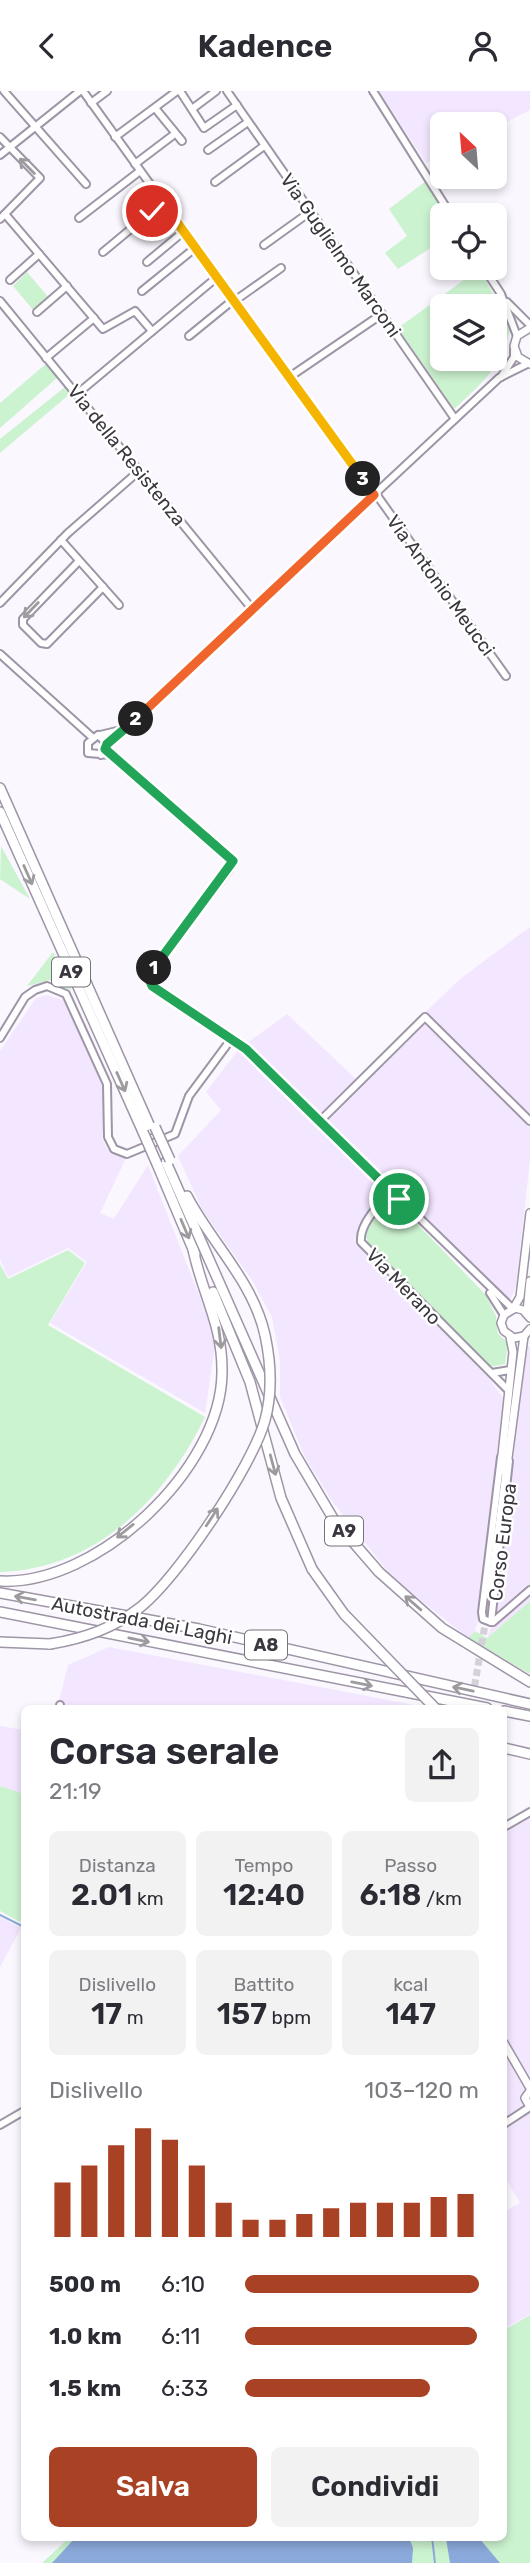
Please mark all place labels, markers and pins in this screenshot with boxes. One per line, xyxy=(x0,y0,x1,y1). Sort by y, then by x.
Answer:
pin xyxy=(122,181,182,241)
pin: 3 xyxy=(346,461,380,497)
pin: 2 xyxy=(118,701,154,737)
pin: 1 xyxy=(136,951,172,985)
pin xyxy=(369,1169,429,1229)

